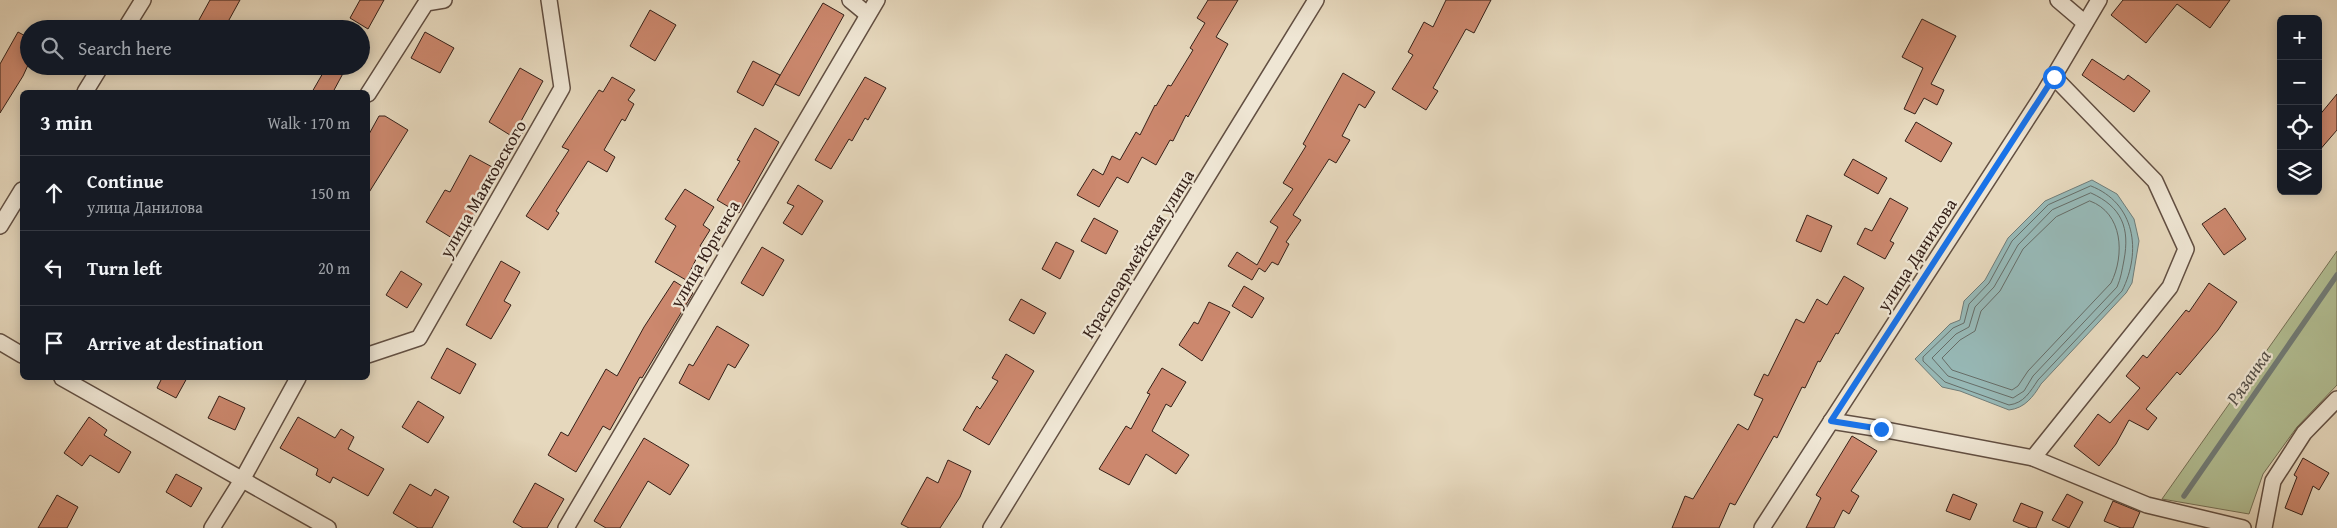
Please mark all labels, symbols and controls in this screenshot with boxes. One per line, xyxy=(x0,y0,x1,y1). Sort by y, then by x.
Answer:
map controls xyxy=(2277,15,2322,195)
button: + xyxy=(2277,15,2322,60)
search box xyxy=(20,20,370,75)
icon: search xyxy=(38,34,66,62)
text: Search here xyxy=(78,34,172,62)
button: − xyxy=(2277,60,2322,105)
route start xyxy=(2043,66,2066,89)
button: locate xyxy=(2277,105,2322,150)
text: 3 min xyxy=(40,107,92,138)
text: Walk · 170 m xyxy=(267,111,350,135)
street label: улица Маяковского xyxy=(432,115,533,264)
button: layers xyxy=(2277,150,2322,195)
street label: Красноармейская улица xyxy=(1074,164,1201,344)
text: Continue xyxy=(87,167,164,195)
icon: ahead xyxy=(40,179,68,207)
text: 150 m xyxy=(310,181,350,205)
street label: улица Данилова xyxy=(1869,192,1964,318)
street label: улица Юргенса xyxy=(662,194,747,314)
text: улица Данилова xyxy=(87,195,203,219)
icon: left xyxy=(40,254,68,282)
text: Turn left xyxy=(87,254,162,282)
text: 20 m xyxy=(318,256,350,280)
icon: arrive xyxy=(40,329,68,357)
text: Arrive at destination xyxy=(87,329,263,357)
water label: Рязанка xyxy=(2218,343,2277,411)
route end xyxy=(1870,418,1893,441)

